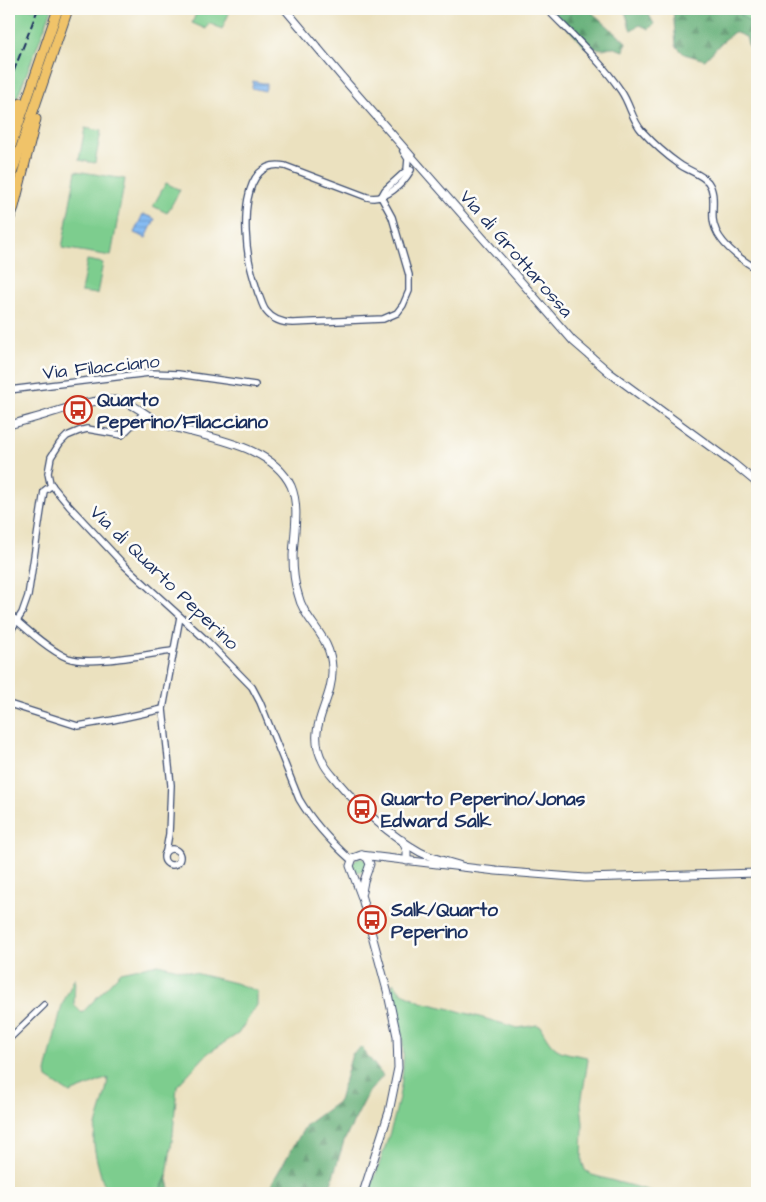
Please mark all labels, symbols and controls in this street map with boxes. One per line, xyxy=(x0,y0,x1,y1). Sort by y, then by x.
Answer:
street label: Via di Grottarossa xyxy=(453,184,579,324)
street label: Via Filacciano xyxy=(41,348,161,387)
place label: Quarto Peperino/Filacciano xyxy=(97,387,268,436)
bus stop icon: Quarto Peperino/Filacciano xyxy=(63,395,93,425)
street label: Via di Quarto Peperino xyxy=(83,499,245,657)
place label: Quarto Peperino/Jonas Edward Salk xyxy=(381,786,586,835)
bus stop icon: Quarto Peperino/Jonas Edward Salk xyxy=(347,794,377,824)
place label: Salk/Quarto Peperino xyxy=(390,897,498,946)
bus stop icon: Salk/Quarto Peperino xyxy=(357,905,387,935)

